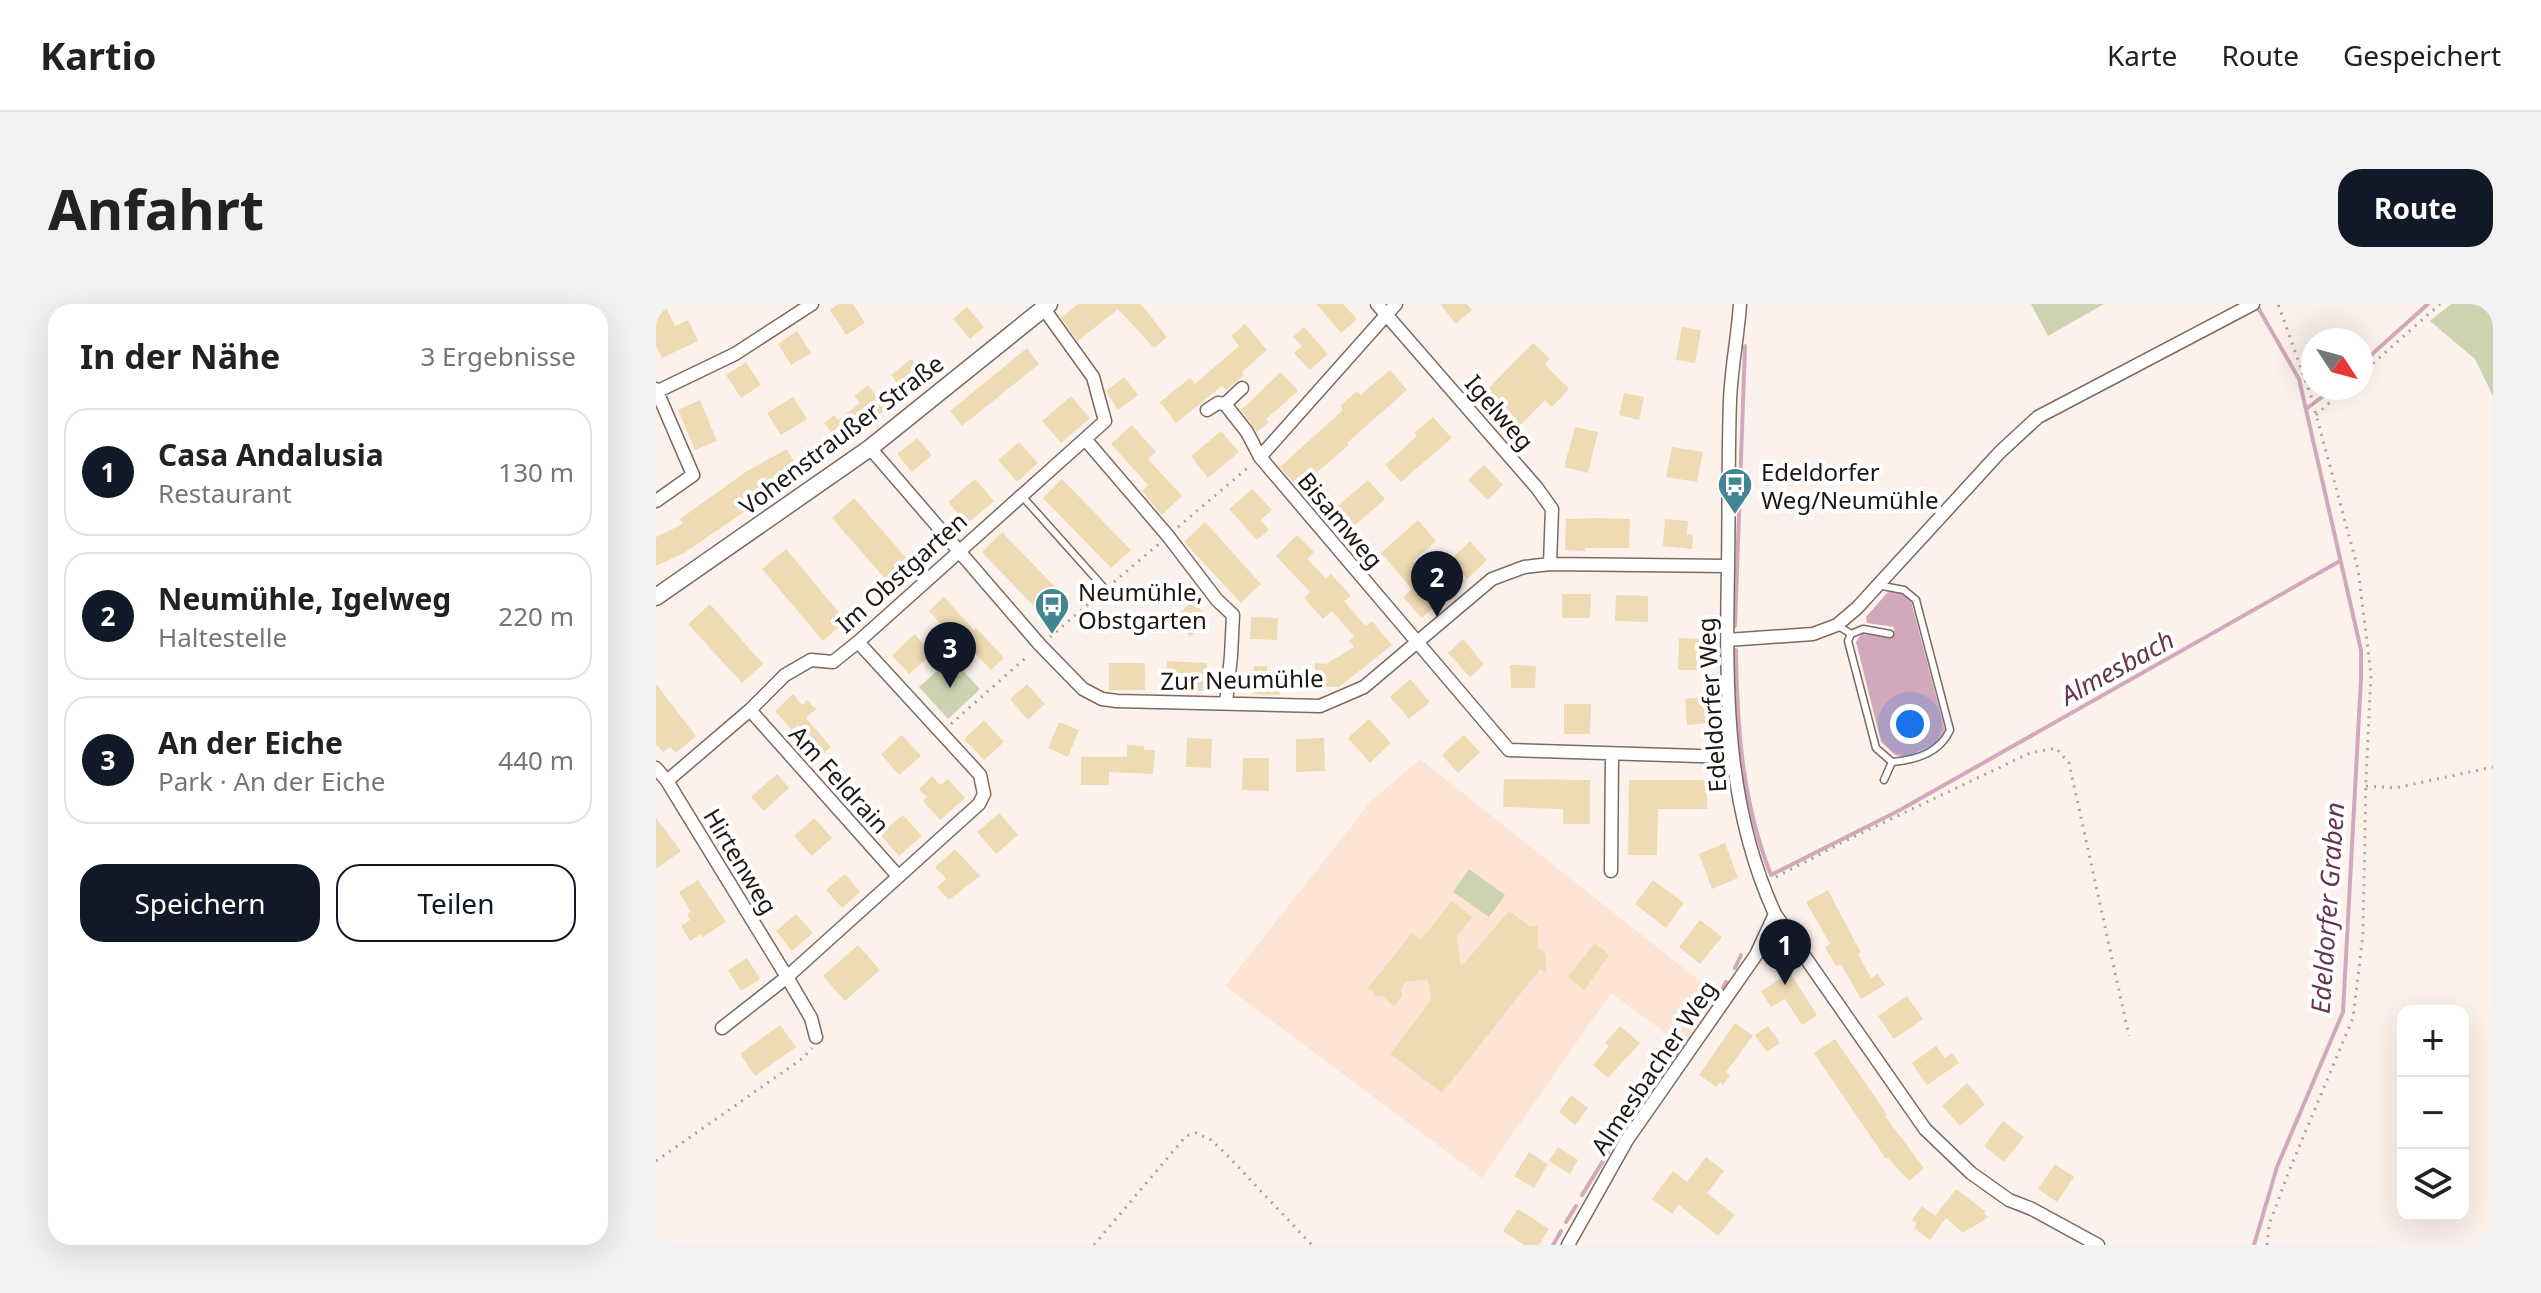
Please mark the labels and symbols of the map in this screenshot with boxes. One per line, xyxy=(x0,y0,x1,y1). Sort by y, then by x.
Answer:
north arrow xyxy=(2301,328,2373,400)
street label: Vohenstraußer Straße xyxy=(732,346,950,522)
street label: Igelweg xyxy=(1458,367,1542,457)
place label: Edeldorfer Weg/Neumühle xyxy=(1761,455,1939,516)
street label: Bisamweg xyxy=(1291,465,1391,575)
bus stop icon: Edeldorfer Weg/Neumühle xyxy=(1716,466,1754,516)
street label: Im Obstgarten xyxy=(828,504,974,640)
pin: 2 xyxy=(1411,551,1463,617)
place label: Neumühle, Obstgarten xyxy=(1078,575,1207,636)
bus stop icon: Neumühle, Obstgarten xyxy=(1033,586,1071,636)
street label: Edeldorfer Weg xyxy=(1688,617,1734,793)
water label: Almesbach xyxy=(2052,621,2180,714)
pin: 3 xyxy=(924,622,976,688)
street label: Zur Neumühle xyxy=(1160,661,1324,697)
your location xyxy=(1890,704,1930,744)
street label: Am Feldrain xyxy=(783,718,897,840)
water label: Edeldorfer Graben xyxy=(2302,801,2352,1015)
street label: Hirtenweg xyxy=(696,802,786,920)
pin: 1 xyxy=(1759,919,1811,985)
street label: Almesbacher Weg xyxy=(1582,973,1724,1161)

